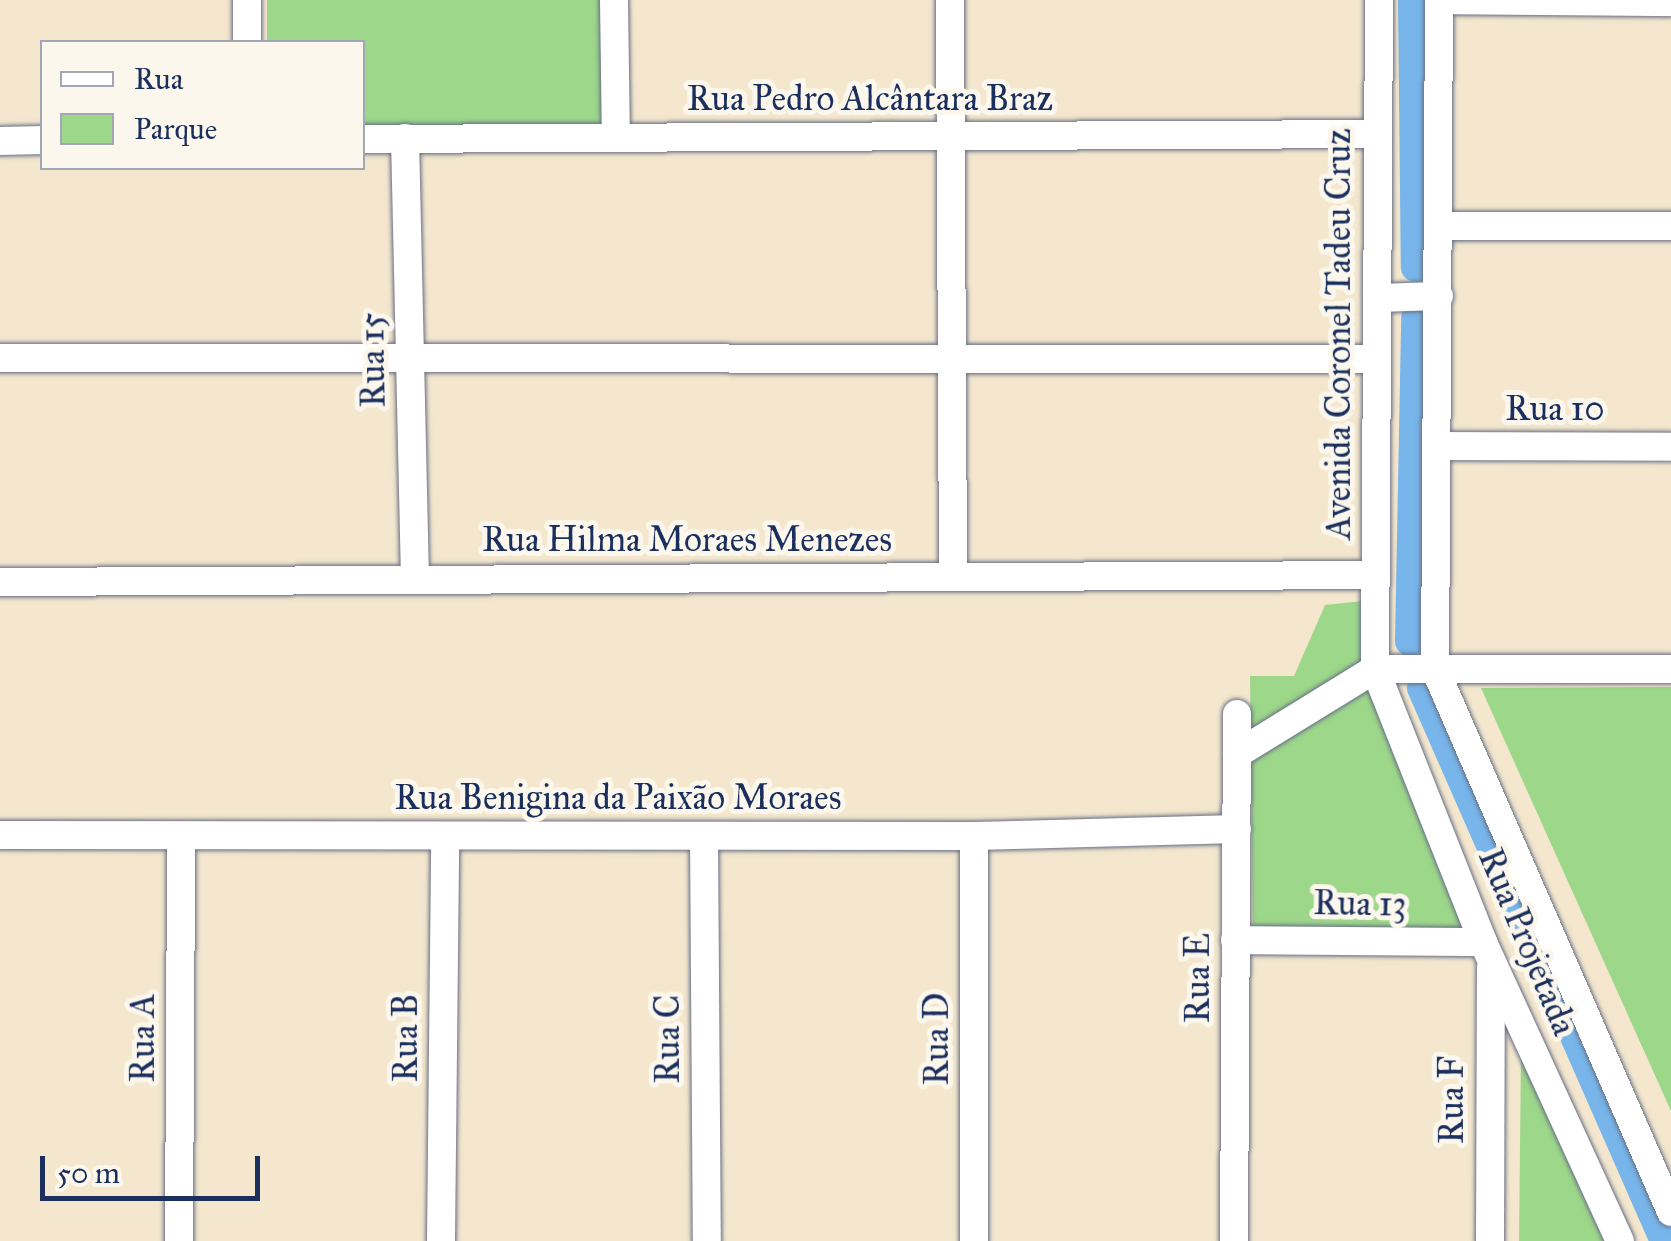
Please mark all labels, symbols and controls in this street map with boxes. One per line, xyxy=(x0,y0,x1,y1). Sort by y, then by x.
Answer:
legend xyxy=(40,40,365,170)
text: Rua xyxy=(134,61,184,97)
street label: Rua Pedro Alcântara Braz xyxy=(687,78,1053,120)
text: Parque xyxy=(134,111,217,147)
street label: Avenida Coronel Tadeu Cruz xyxy=(1318,128,1360,540)
street label: Rua 15 xyxy=(351,312,395,408)
street label: Rua 10 xyxy=(1505,388,1605,430)
street label: Rua Hilma Moraes Menezes xyxy=(482,519,892,561)
street label: Rua Benigina da Paixão Moraes xyxy=(395,777,841,819)
street label: Rua Projetada xyxy=(1469,842,1585,1042)
street label: Rua 13 xyxy=(1313,882,1407,926)
street label: Rua E xyxy=(1177,933,1219,1023)
street label: Rua D xyxy=(916,993,958,1085)
street label: Rua A xyxy=(122,994,164,1082)
street label: Rua B xyxy=(385,994,427,1082)
street label: Rua C xyxy=(647,994,689,1084)
street label: Rua F xyxy=(1431,1056,1473,1144)
scale bar xyxy=(45,1136,265,1198)
text: 50 m xyxy=(57,1155,120,1191)

